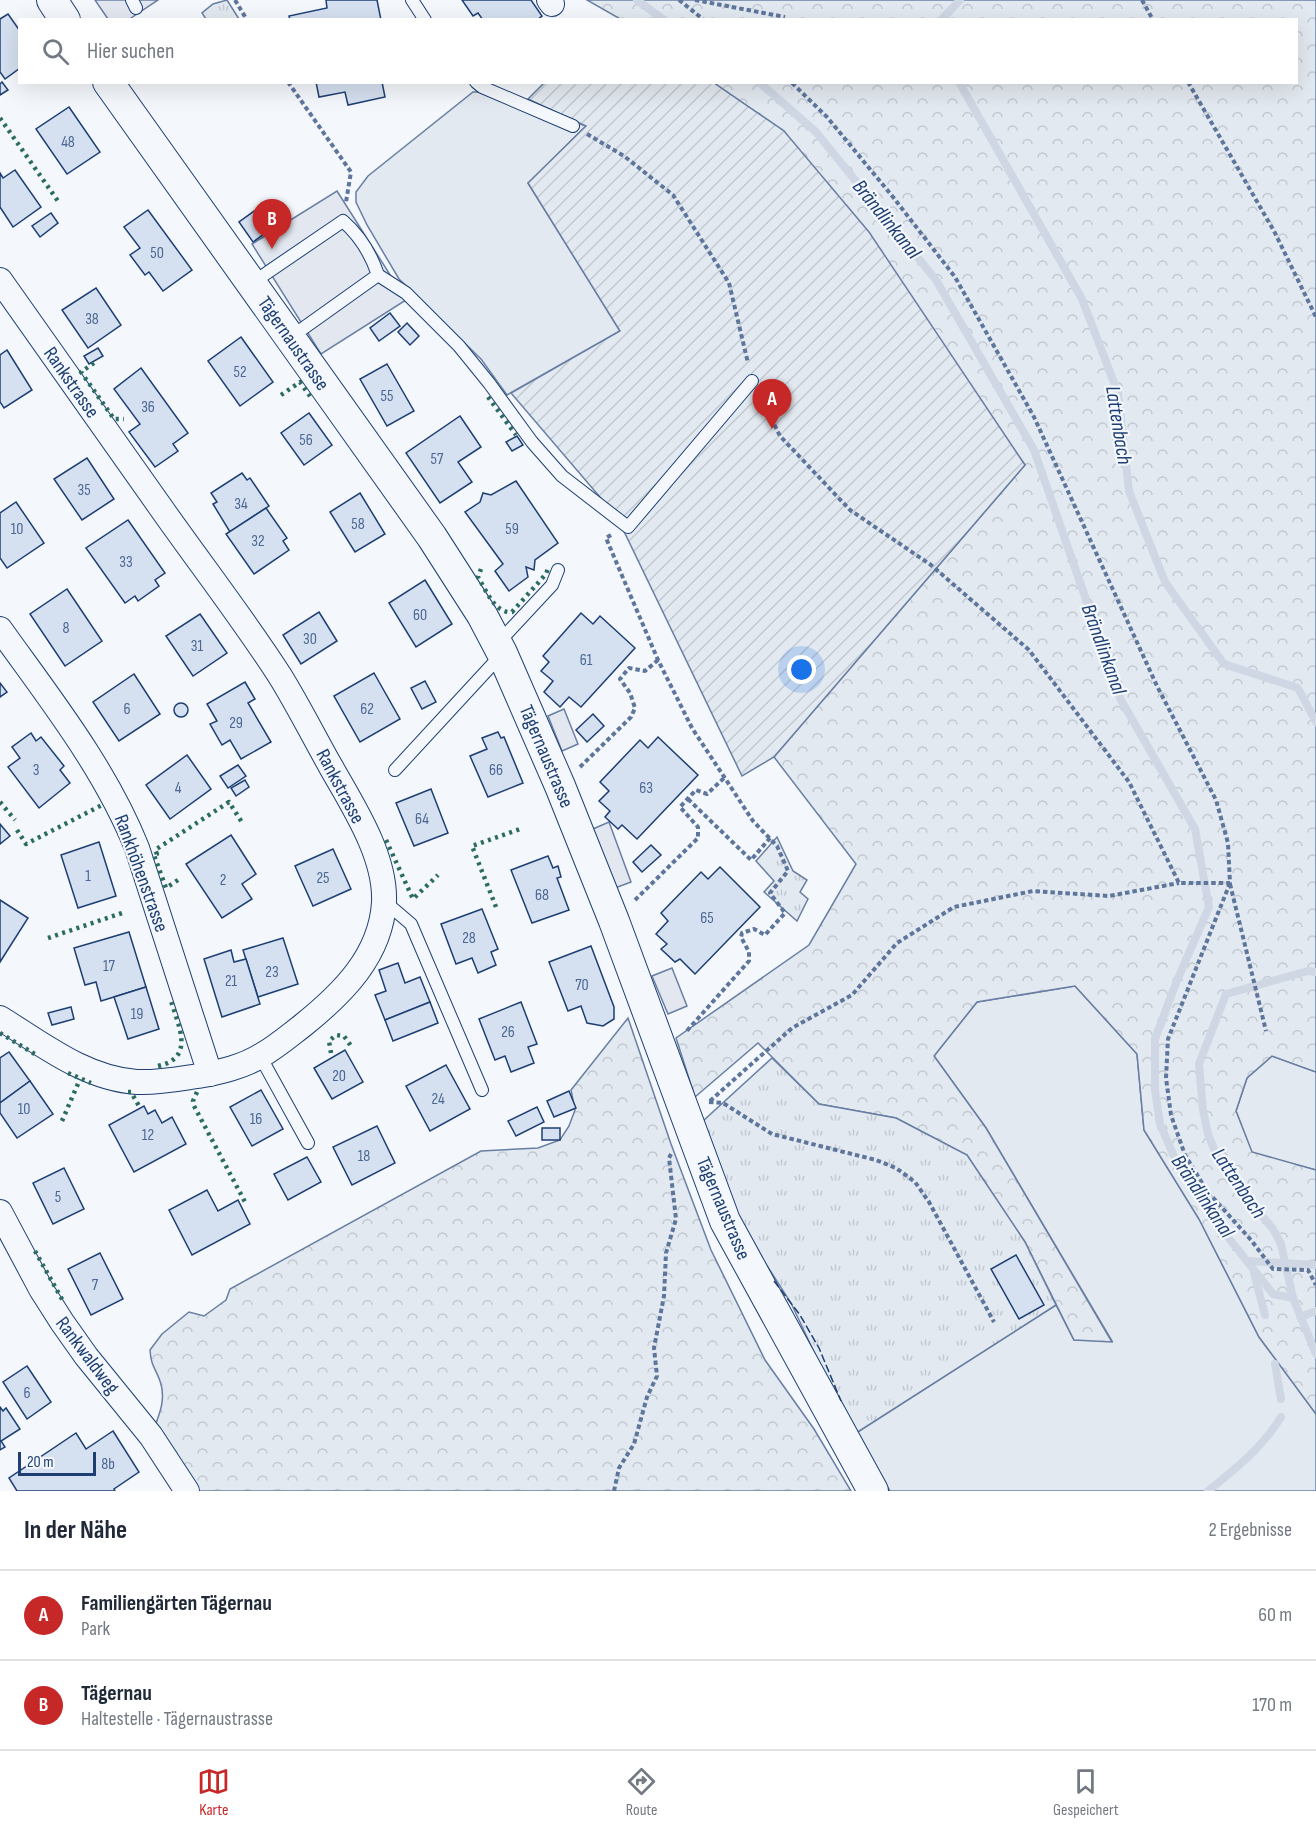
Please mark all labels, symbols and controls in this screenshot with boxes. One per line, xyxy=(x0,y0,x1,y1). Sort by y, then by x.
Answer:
search box xyxy=(18,18,1298,84)
icon: search xyxy=(39,35,72,68)
text: Hier suchen xyxy=(87,38,175,65)
house number: 48 xyxy=(61,133,75,152)
water label: Brändlinkanal xyxy=(847,175,927,265)
pin: B xyxy=(252,200,292,249)
house number: 50 xyxy=(150,244,164,263)
street label: Tägernaustrasse xyxy=(252,292,334,395)
house number: 38 xyxy=(85,310,99,329)
street label: Rankstrasse xyxy=(38,342,104,423)
house number: 52 xyxy=(233,363,247,382)
pin: A xyxy=(752,380,792,429)
water label: Lattenbach xyxy=(1100,384,1137,466)
house number: 55 xyxy=(381,387,393,406)
house number: 36 xyxy=(141,398,155,417)
house number: 56 xyxy=(299,431,313,450)
house number: 57 xyxy=(431,450,444,469)
house number: 35 xyxy=(77,481,91,500)
house number: 34 xyxy=(234,495,248,514)
house number: 58 xyxy=(351,515,365,534)
house number: 10 xyxy=(11,520,23,539)
house number: 59 xyxy=(505,520,519,539)
house number: 32 xyxy=(251,532,265,551)
house number: 33 xyxy=(119,553,133,572)
water label: Brändlinkanal xyxy=(1076,600,1132,699)
house number: 60 xyxy=(413,606,427,625)
house number: 8 xyxy=(62,619,70,638)
house number: 30 xyxy=(303,630,317,649)
house number: 31 xyxy=(191,637,204,656)
house number: 61 xyxy=(580,651,593,670)
your location xyxy=(787,655,816,684)
house number: 6 xyxy=(123,700,131,719)
house number: 62 xyxy=(360,700,374,719)
street label: Tägernaustrasse xyxy=(514,701,578,811)
house number: 29 xyxy=(229,714,243,733)
street label: Rankstrasse xyxy=(310,745,370,828)
house number: 3 xyxy=(33,761,39,780)
house number: 66 xyxy=(489,761,503,780)
house number: 4 xyxy=(175,779,182,798)
house number: 63 xyxy=(639,779,653,798)
house number: 64 xyxy=(415,810,429,829)
street label: Rankhöhenstrasse xyxy=(109,811,173,935)
house number: 1 xyxy=(85,867,91,886)
house number: 25 xyxy=(316,869,330,888)
house number: 2 xyxy=(220,871,226,890)
house number: 68 xyxy=(535,886,549,905)
house number: 65 xyxy=(700,909,714,928)
house number: 28 xyxy=(462,929,476,948)
house number: 17 xyxy=(103,957,116,976)
house number: 23 xyxy=(265,963,279,982)
house number: 21 xyxy=(225,972,238,991)
house number: 70 xyxy=(575,976,589,995)
house number: 19 xyxy=(131,1005,143,1024)
house number: 26 xyxy=(501,1023,515,1042)
house number: 20 xyxy=(332,1067,346,1086)
house number: 24 xyxy=(431,1090,445,1109)
house number: 10 xyxy=(18,1100,30,1119)
house number: 16 xyxy=(250,1110,262,1129)
house number: 12 xyxy=(142,1126,154,1145)
water label: Lattenbach xyxy=(1206,1143,1271,1223)
house number: 18 xyxy=(358,1147,370,1166)
water label: Brändlinkanal xyxy=(1166,1150,1240,1243)
street label: Tägernaustrasse xyxy=(691,1153,755,1263)
house number: 5 xyxy=(55,1188,61,1207)
house number: 7 xyxy=(92,1276,99,1295)
street label: Rankwaldweg xyxy=(50,1312,124,1399)
house number: 6 xyxy=(23,1384,31,1403)
scale bar xyxy=(18,1449,96,1476)
text: 20 m xyxy=(27,1453,54,1472)
house number: 8b xyxy=(101,1455,115,1474)
text: In der Nähe xyxy=(24,1515,127,1546)
text: 2 Ergebnisse xyxy=(1208,1518,1292,1542)
text: Familiengärten Tägernau xyxy=(81,1590,272,1617)
text: A xyxy=(39,1603,48,1627)
text: 60 m xyxy=(1258,1603,1292,1627)
text: Park xyxy=(81,1617,110,1641)
text: Tägernau xyxy=(81,1680,152,1707)
text: B xyxy=(39,1693,48,1717)
text: 170 m xyxy=(1252,1693,1292,1717)
text: Haltestelle · Tägernaustrasse xyxy=(81,1707,273,1731)
tab: Karte xyxy=(197,1765,230,1820)
tab: Route xyxy=(625,1765,658,1820)
tab: Gespeichert xyxy=(1053,1765,1119,1820)

